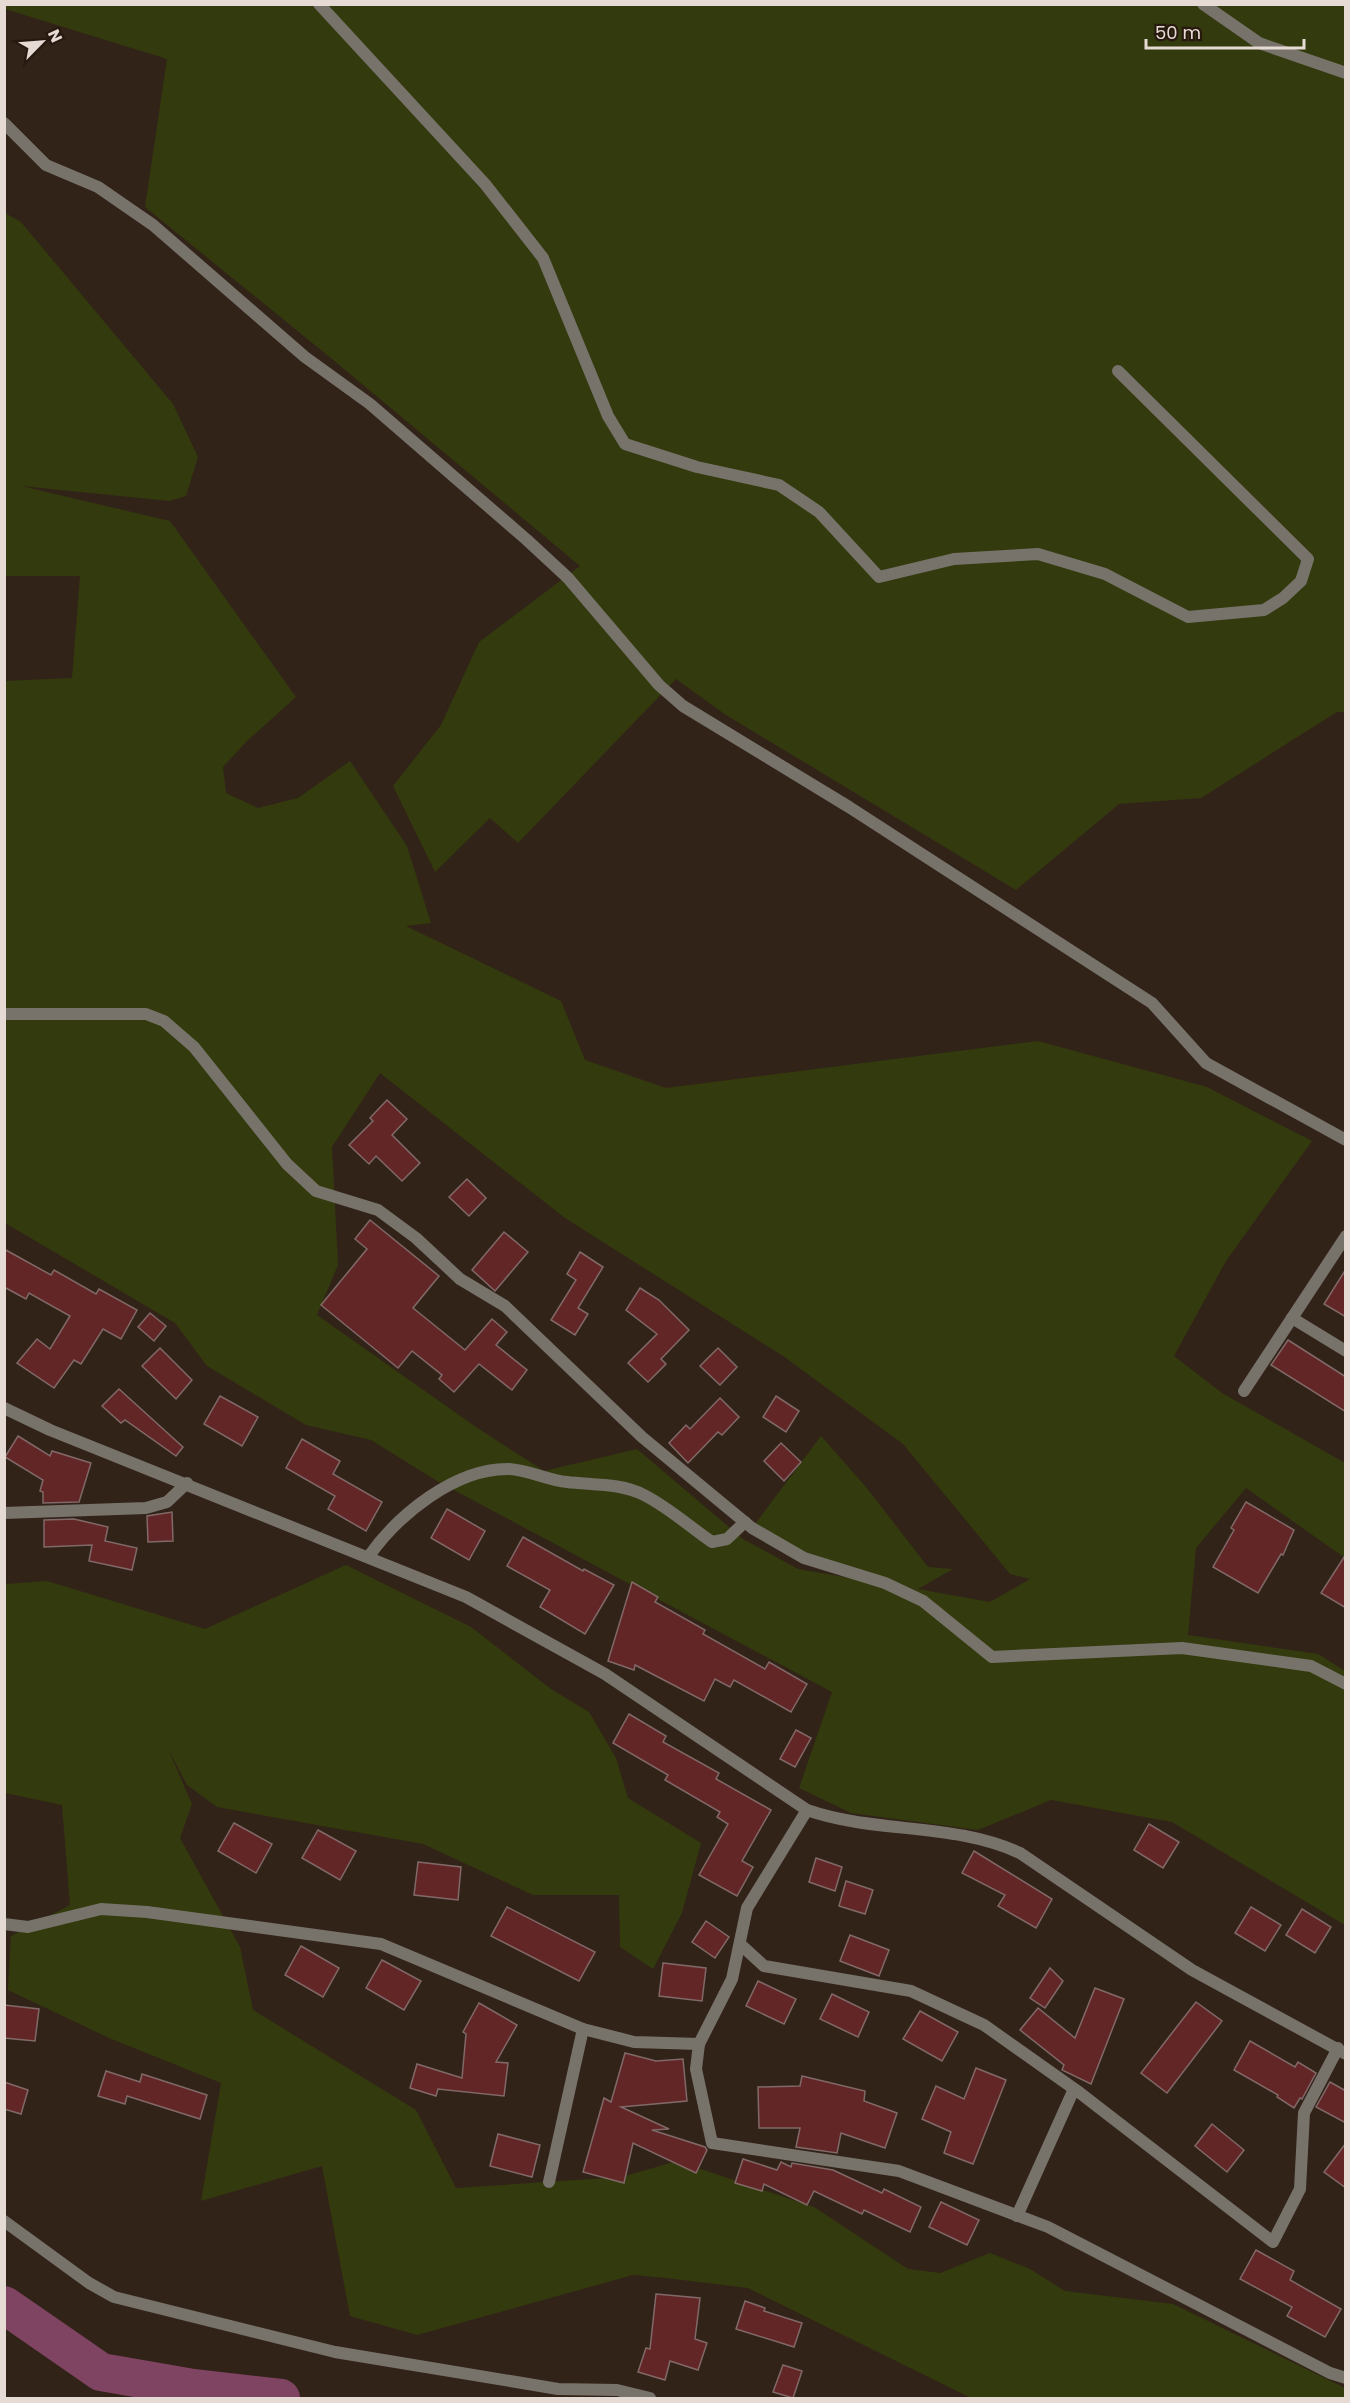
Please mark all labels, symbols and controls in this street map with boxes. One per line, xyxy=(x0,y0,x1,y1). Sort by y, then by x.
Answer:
north arrow xyxy=(12,12,72,72)
scale bar xyxy=(1146,12,1304,50)
text: 50 m xyxy=(1155,20,1201,45)
text: N xyxy=(42,26,68,46)

